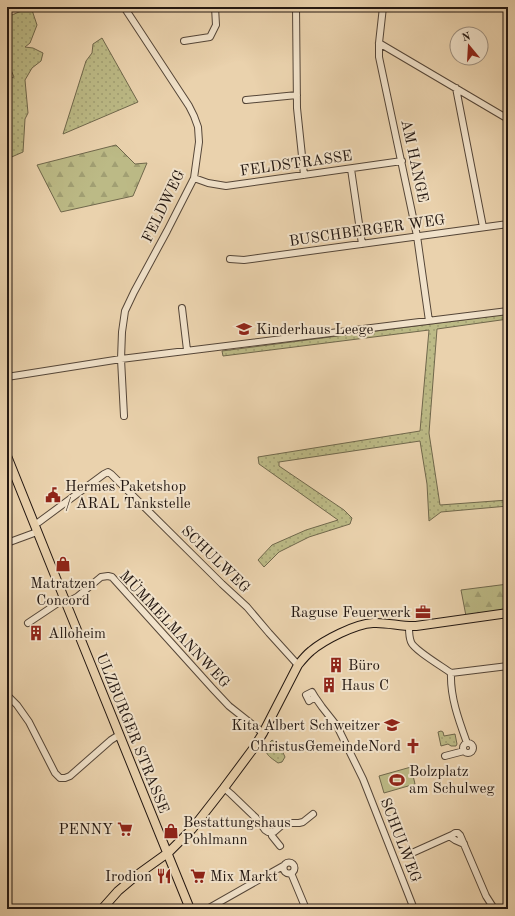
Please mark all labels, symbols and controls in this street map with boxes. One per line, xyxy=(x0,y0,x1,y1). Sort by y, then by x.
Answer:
north arrow xyxy=(449,26,489,66)
text: N xyxy=(461,31,473,44)
street label: AM HANGE xyxy=(397,119,430,204)
street label: FELDSTRASSE xyxy=(239,149,353,180)
street label: FELDWEG xyxy=(140,168,188,245)
street label: BUSCHBERGER WEG xyxy=(288,213,446,250)
school or university icon: Kinderhaus Leege xyxy=(235,320,253,338)
place label: Kinderhaus Leege xyxy=(256,323,374,338)
place label: Hermes Paketshop / ARAL Tankstelle xyxy=(65,480,191,512)
public building icon: Hermes Paketshop / ARAL Tankstelle xyxy=(44,486,62,504)
street label: SCHULWEG xyxy=(178,524,252,597)
shop icon: Matratzen Concord xyxy=(54,555,72,573)
street label: MÜMMELMANNWEG xyxy=(116,567,234,692)
place label: Matratzen Concord xyxy=(30,577,96,609)
office icon: Raguse Feuerwerk xyxy=(414,603,432,621)
place label: Raguse Feuerwerk xyxy=(290,606,411,621)
building icon: Alloheim xyxy=(27,624,45,642)
place label: Alloheim xyxy=(48,627,106,642)
street label: ULZBURGER STRASSE xyxy=(93,651,171,816)
building icon: Büro xyxy=(327,656,345,674)
place label: Büro xyxy=(348,659,380,674)
building icon: Haus C xyxy=(320,676,338,694)
place label: Haus C xyxy=(341,679,389,694)
school or university icon: Kita Albert Schweitzer xyxy=(383,716,401,734)
place label: Kita Albert Schweitzer xyxy=(231,719,380,734)
church icon: ChristusGemeindeNord xyxy=(404,737,422,755)
place label: ChristusGemeindeNord xyxy=(250,740,401,755)
place label: Bolzplatz am Schulweg xyxy=(409,765,495,797)
sports icon: Bolzplatz am Schulweg xyxy=(388,771,406,789)
street label: SCHULWEG xyxy=(377,796,423,885)
place label: Bestattungshaus Pohlmann xyxy=(183,816,291,848)
supermarket icon: PENNY xyxy=(116,820,134,838)
shop icon: Bestattungshaus Pohlmann xyxy=(162,822,180,840)
place label: PENNY xyxy=(58,823,113,838)
restaurant icon: Irodion xyxy=(155,867,173,885)
supermarket icon: Mix Markt xyxy=(189,867,207,885)
place label: Irodion xyxy=(105,870,152,885)
place label: Mix Markt xyxy=(210,870,278,885)

